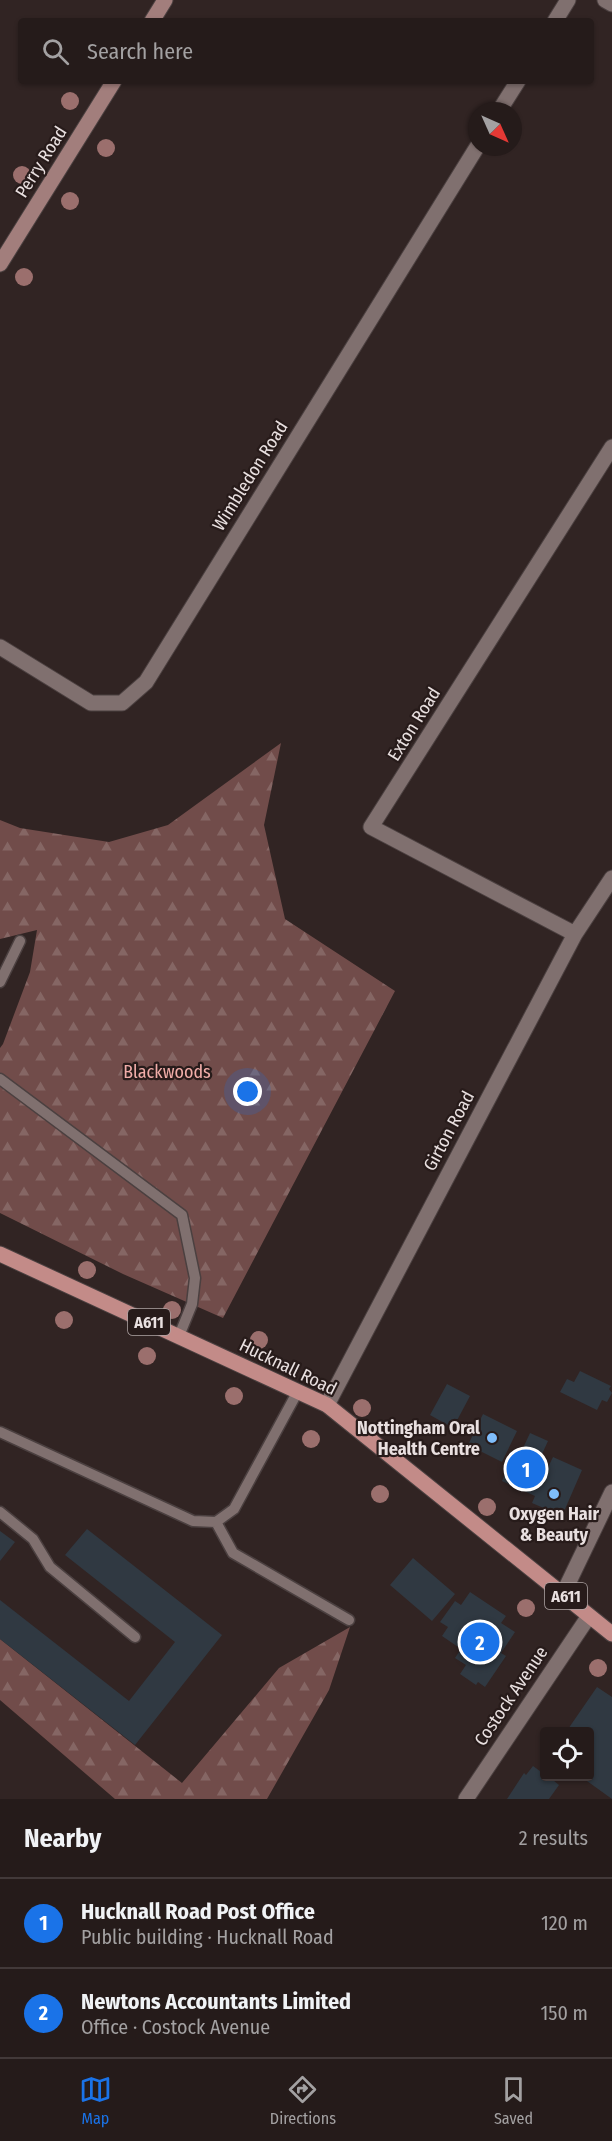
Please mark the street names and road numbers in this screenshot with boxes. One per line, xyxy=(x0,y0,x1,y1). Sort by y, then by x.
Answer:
street label: Perry Road xyxy=(10,122,72,202)
street label: Wimbledon Road xyxy=(208,417,292,535)
street label: Exton Road xyxy=(383,683,445,765)
street label: Girton Road xyxy=(419,1087,479,1175)
road number: A611 xyxy=(128,1309,170,1335)
street label: Hucknall Road xyxy=(236,1334,340,1400)
road number: A611 xyxy=(545,1583,587,1609)
street label: Costock Avenue xyxy=(470,1642,552,1750)

